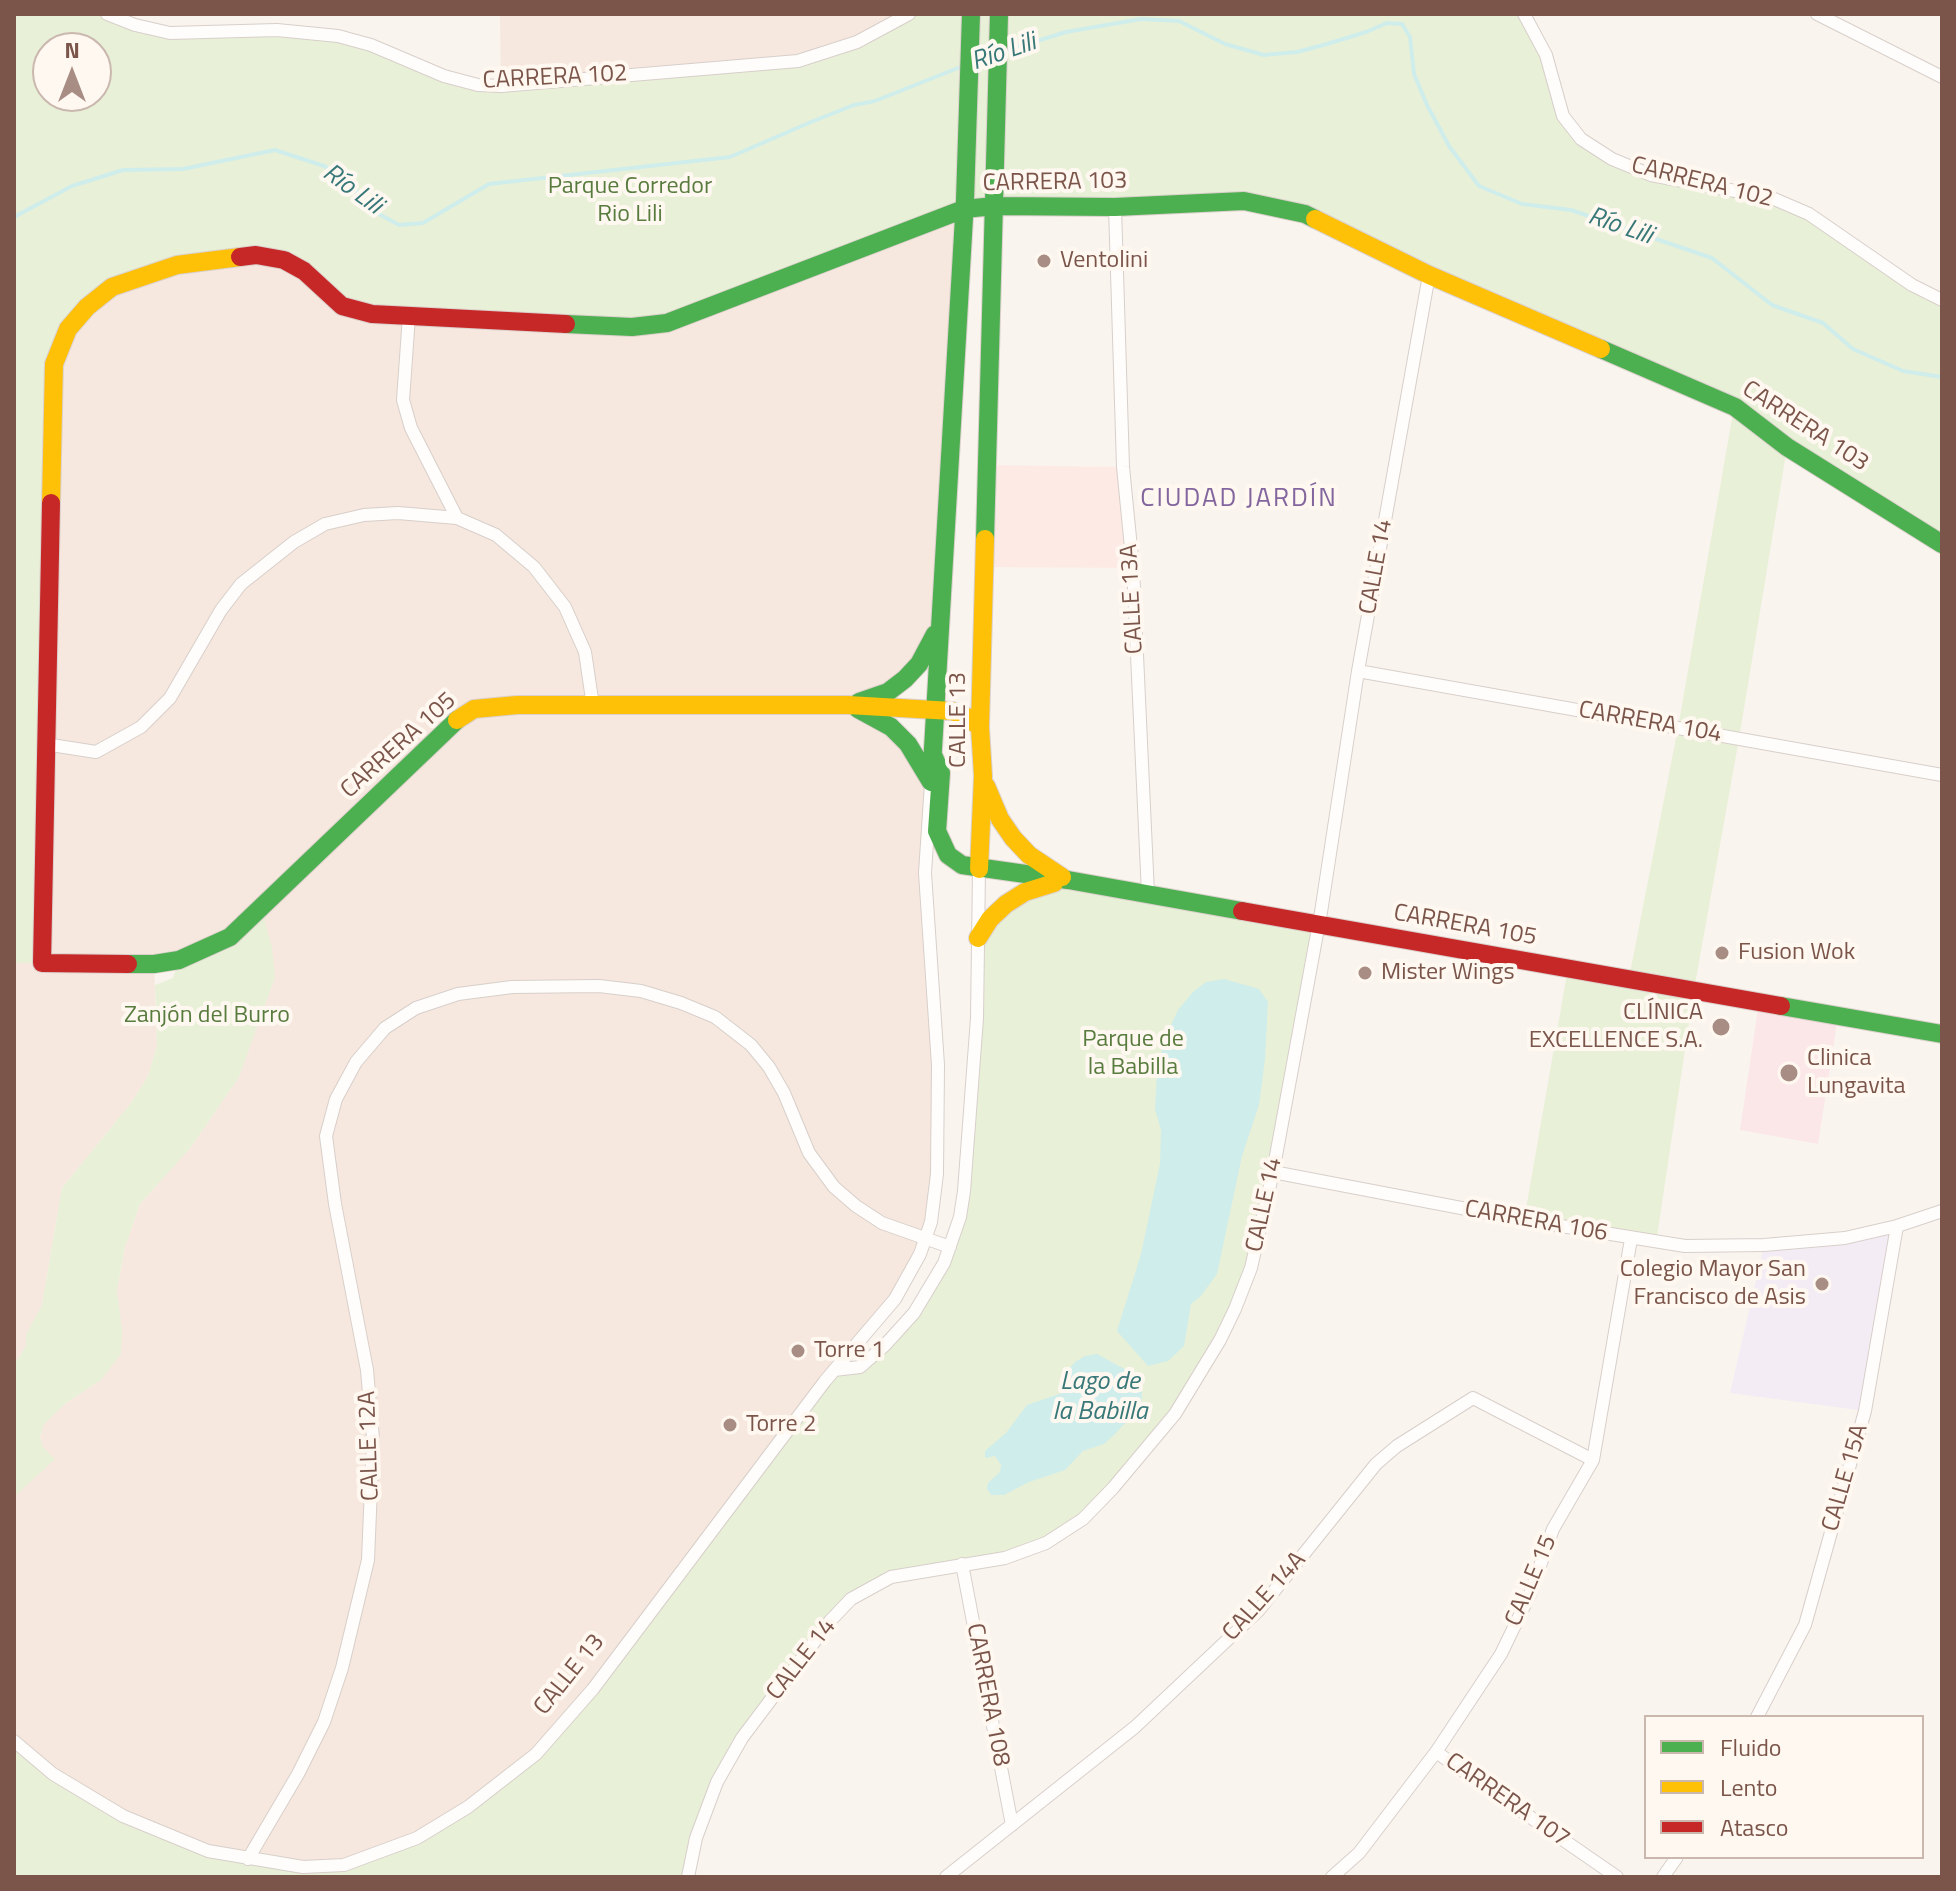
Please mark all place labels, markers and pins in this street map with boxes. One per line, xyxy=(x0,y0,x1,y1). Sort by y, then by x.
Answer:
place label: Ventolini xyxy=(1060,247,1148,275)
marker: Ventolini xyxy=(1035,252,1053,270)
place label: Fusion Wok xyxy=(1738,939,1855,967)
marker: Fusion Wok xyxy=(1713,944,1731,962)
place label: Mister Wings xyxy=(1381,959,1515,987)
marker: Mister Wings xyxy=(1356,964,1374,982)
place label: CLÍNICA EXCELLENCE S.A. xyxy=(1529,999,1703,1055)
marker: CLÍNICA EXCELLENCE S.A. xyxy=(1710,1016,1732,1038)
place label: Clinica Lungavita xyxy=(1807,1045,1905,1101)
marker: Clinica Lungavita xyxy=(1778,1062,1800,1084)
place label: Colegio Mayor San Francisco de Asis xyxy=(1620,1256,1806,1312)
marker: Colegio Mayor San Francisco de Asis xyxy=(1813,1275,1831,1293)
place label: Torre 1 xyxy=(814,1337,884,1365)
marker: Torre 1 xyxy=(789,1342,807,1360)
place label: Torre 2 xyxy=(746,1411,816,1439)
marker: Torre 2 xyxy=(721,1416,739,1434)

